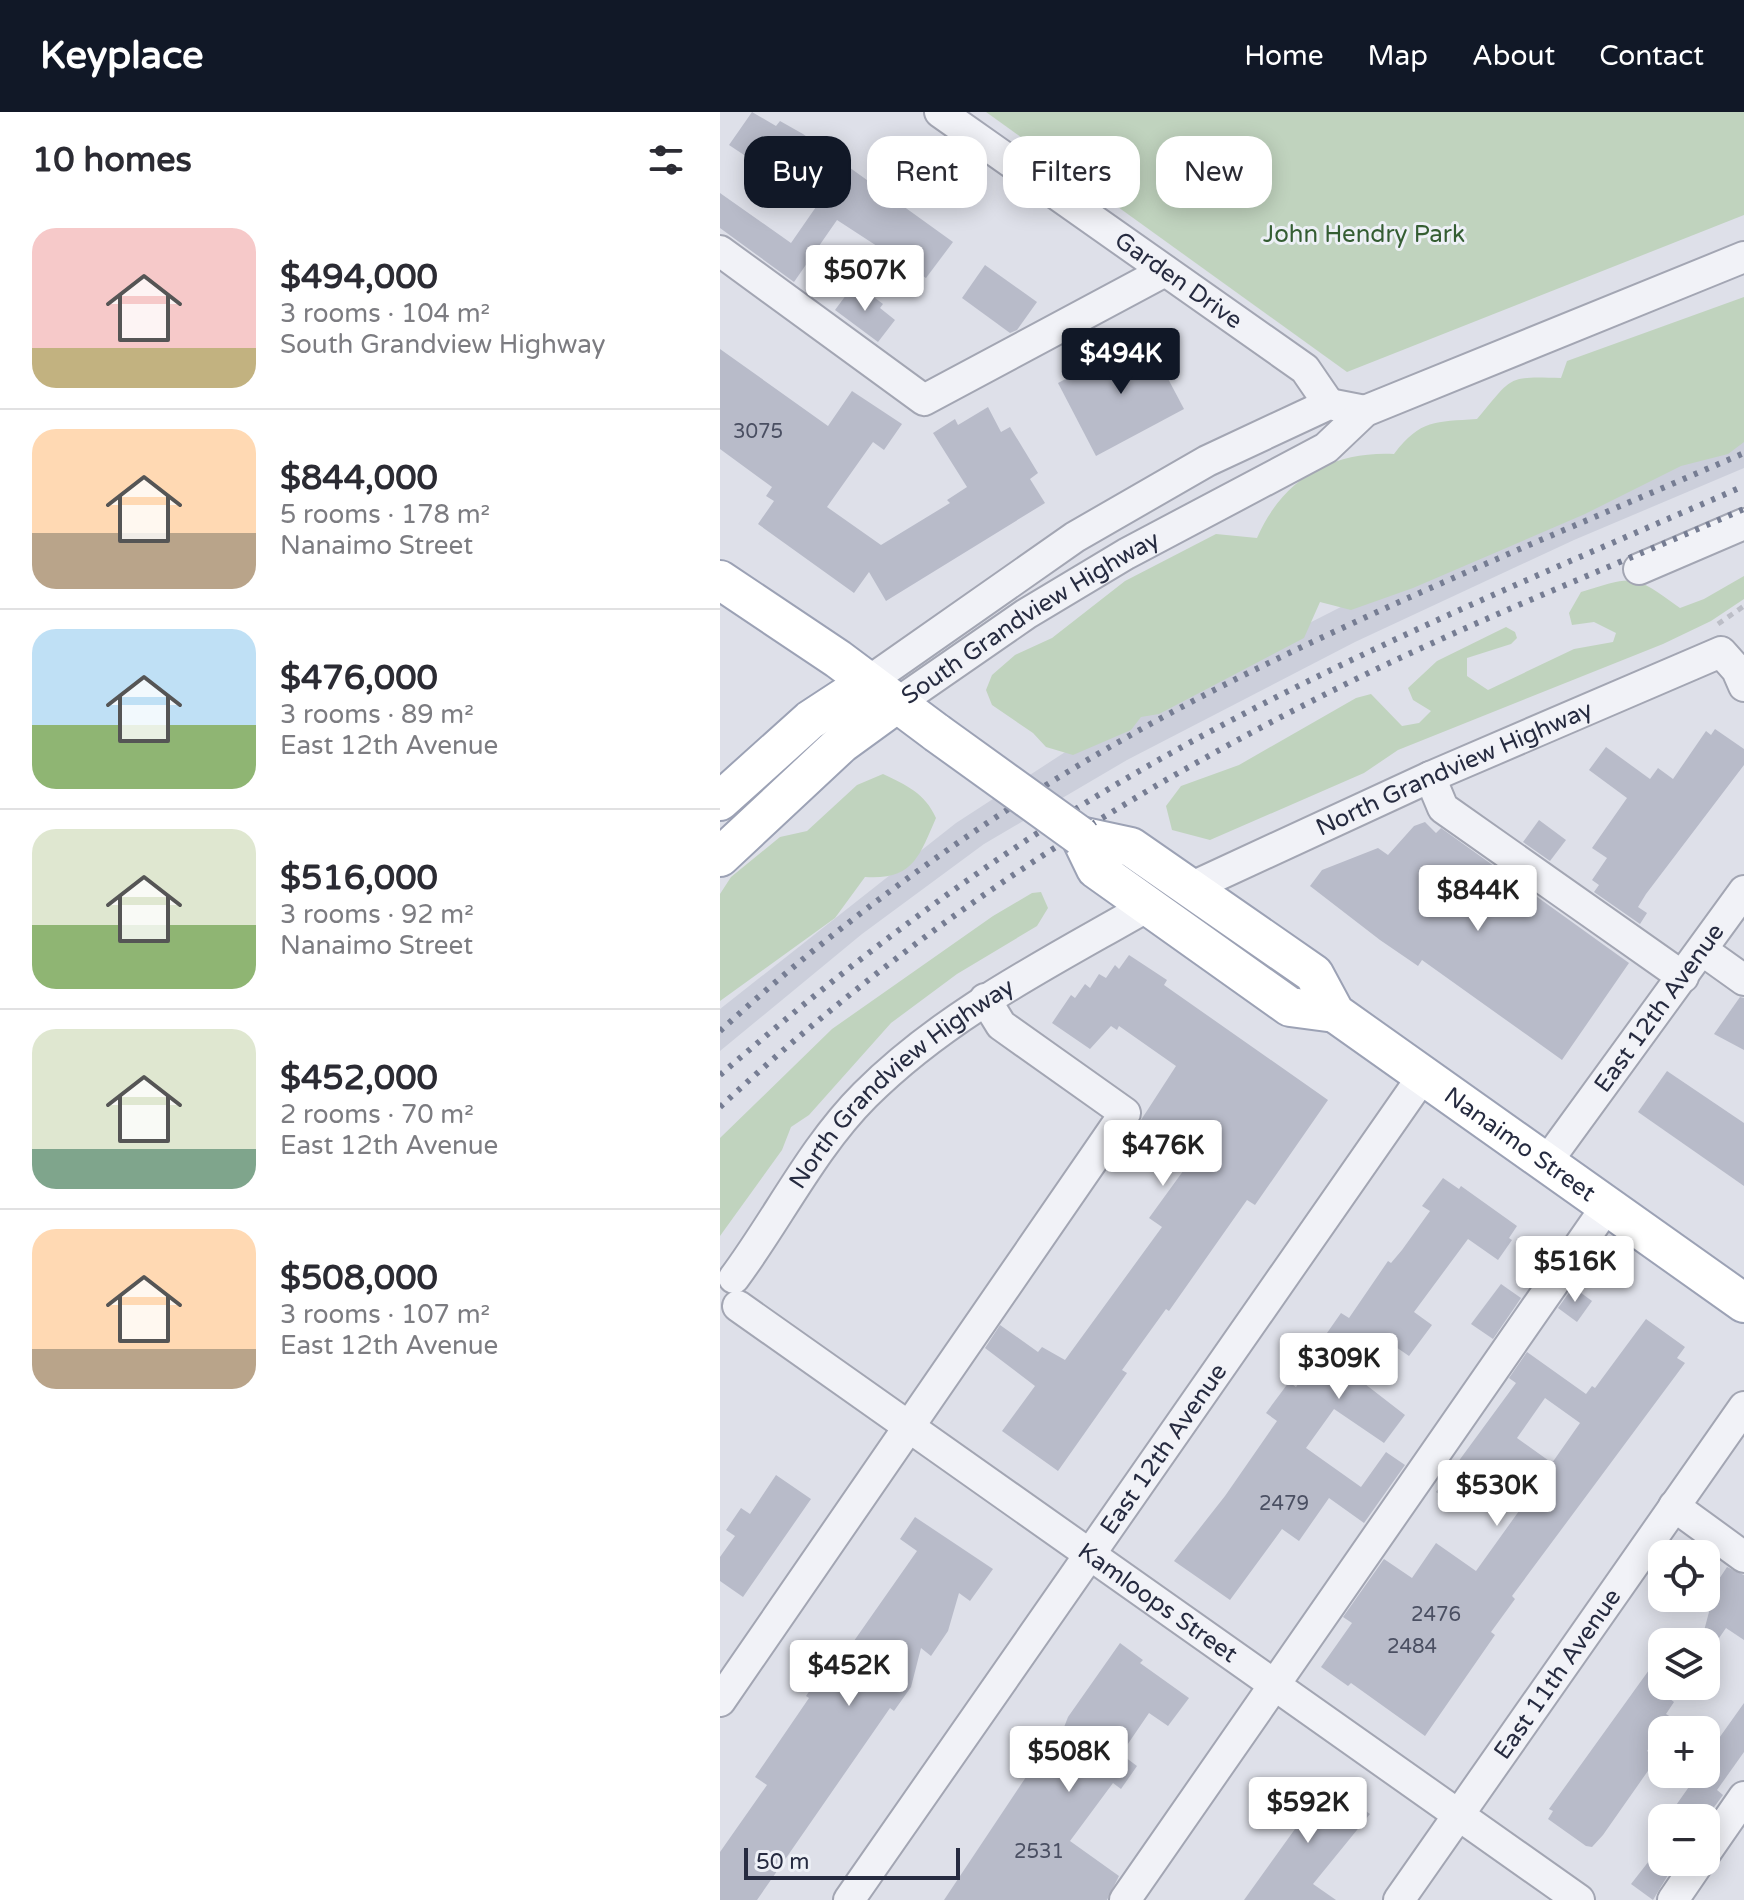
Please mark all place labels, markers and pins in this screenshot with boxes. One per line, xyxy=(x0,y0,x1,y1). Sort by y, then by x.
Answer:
pin: $507K xyxy=(809,245,921,313)
pin: $494K xyxy=(1065,328,1177,396)
pin: $844K xyxy=(1422,865,1534,933)
pin: $476K xyxy=(1107,1120,1219,1188)
pin: $516K xyxy=(1519,1236,1631,1304)
pin: $309K xyxy=(1283,1333,1395,1401)
pin: $530K xyxy=(1441,1460,1553,1528)
pin: $452K xyxy=(793,1640,905,1708)
pin: $508K xyxy=(1013,1726,1125,1794)
pin: $592K xyxy=(1252,1777,1364,1845)

